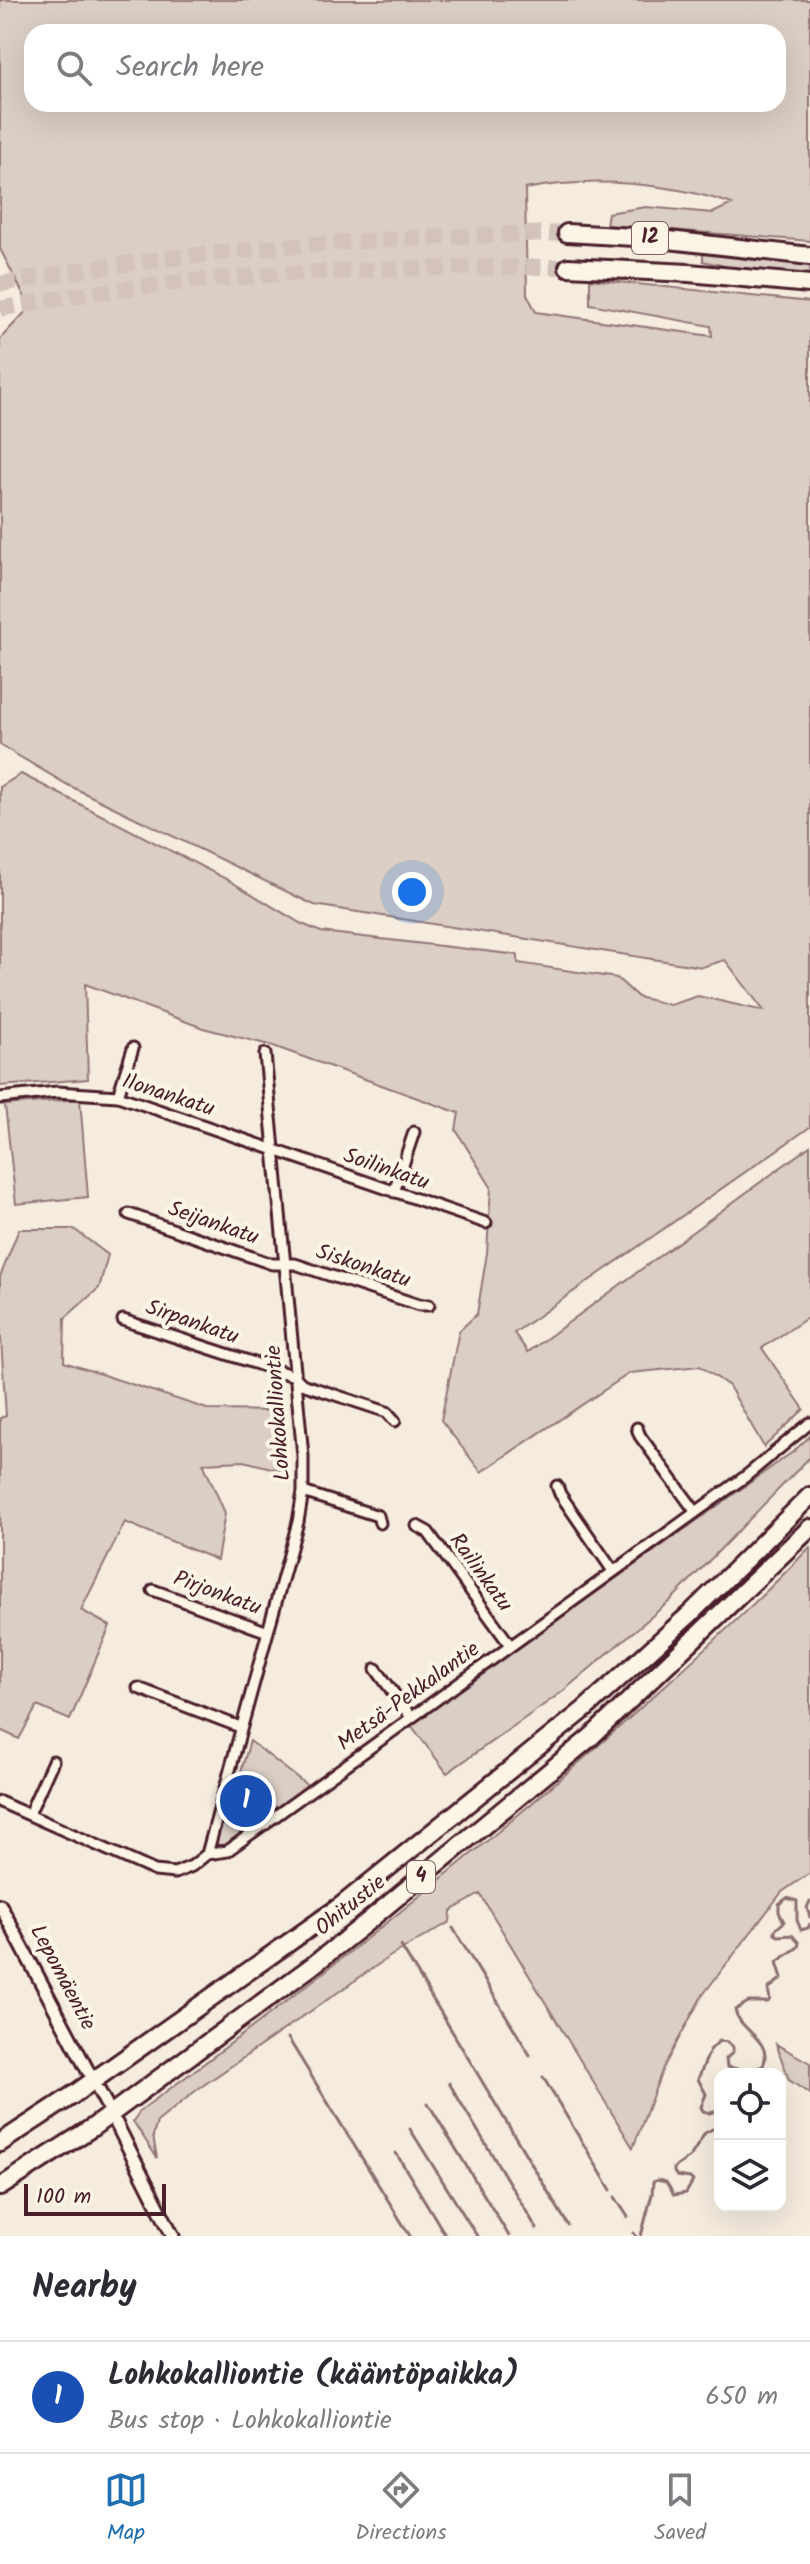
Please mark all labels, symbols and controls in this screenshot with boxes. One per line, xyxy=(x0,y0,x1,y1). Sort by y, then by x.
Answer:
search box xyxy=(24,24,786,112)
text: Search here xyxy=(116,44,264,92)
icon: search xyxy=(52,46,96,90)
road number: 12 xyxy=(632,222,668,254)
your location xyxy=(392,872,432,912)
street label: Ilonankatu xyxy=(117,1065,219,1128)
street label: Soilinkatu xyxy=(338,1139,434,1201)
street label: Seijankatu xyxy=(163,1192,264,1256)
street label: Siskonkatu xyxy=(311,1235,415,1299)
street label: Sirpankatu xyxy=(141,1291,244,1355)
street label: Lohkokalliontie xyxy=(257,1344,301,1482)
street label: Railinkatu xyxy=(439,1526,521,1620)
street label: Pirjonkatu xyxy=(168,1562,266,1626)
street label: Metsä-Pekkalantie xyxy=(330,1633,488,1761)
pin: 1 xyxy=(220,1771,272,1831)
road number: 4 xyxy=(407,1861,435,1893)
street label: Ohitustie xyxy=(308,1866,394,1946)
street label: Lepomäentie xyxy=(19,1919,105,2037)
map controls xyxy=(714,2068,786,2212)
button: locate xyxy=(714,2068,786,2140)
button: layers xyxy=(714,2140,786,2212)
scale bar xyxy=(24,2180,166,2216)
text: 100 m xyxy=(36,2180,91,2215)
text: Nearby xyxy=(32,2261,137,2315)
text: Lohkokalliontie (kääntöpaikka) xyxy=(108,2352,519,2400)
text: 1 xyxy=(54,2376,62,2418)
text: 650 m xyxy=(705,2376,778,2418)
text: Bus stop · Lohkokalliontie xyxy=(108,2400,392,2442)
tab: Map xyxy=(104,2468,148,2551)
tab: Directions xyxy=(355,2468,447,2551)
tab: Saved xyxy=(654,2468,706,2551)

